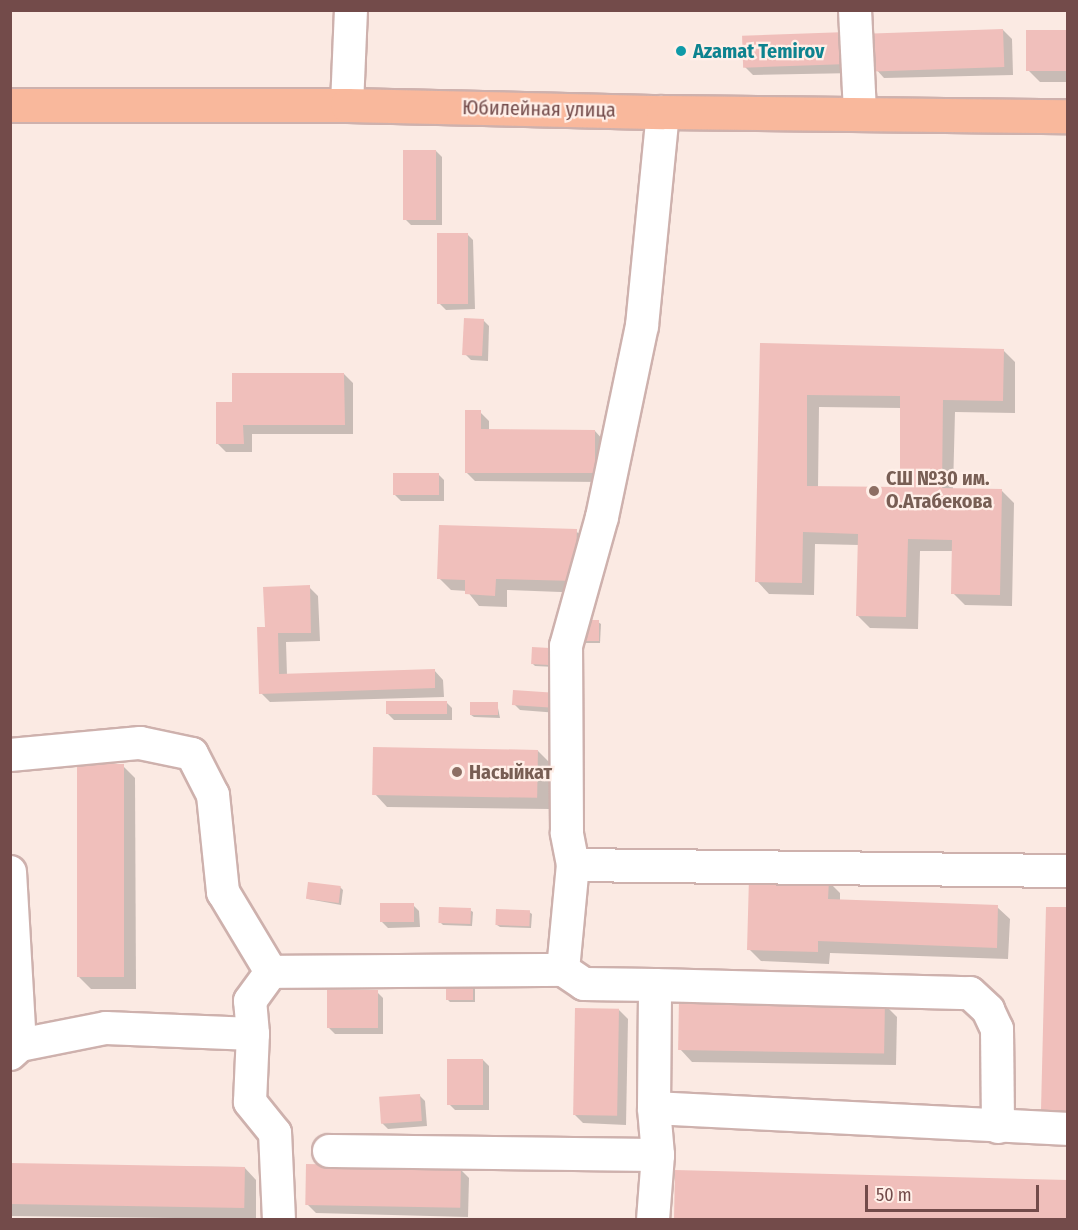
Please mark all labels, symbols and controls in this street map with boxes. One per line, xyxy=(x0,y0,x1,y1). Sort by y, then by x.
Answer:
place label: Azamat Temirov xyxy=(693,39,824,63)
marker: Azamat Temirov xyxy=(674,44,688,58)
street label: Юбилейная улица xyxy=(462,96,616,122)
place label: СШ №30 им. О.Атабекова xyxy=(886,467,992,514)
marker: СШ №30 им. О.Атабекова xyxy=(867,484,881,498)
place label: Насыйкат xyxy=(469,760,552,784)
marker: Насыйкат xyxy=(450,765,464,779)
scale bar xyxy=(868,1173,1042,1211)
text: 50 m xyxy=(876,1184,912,1206)

